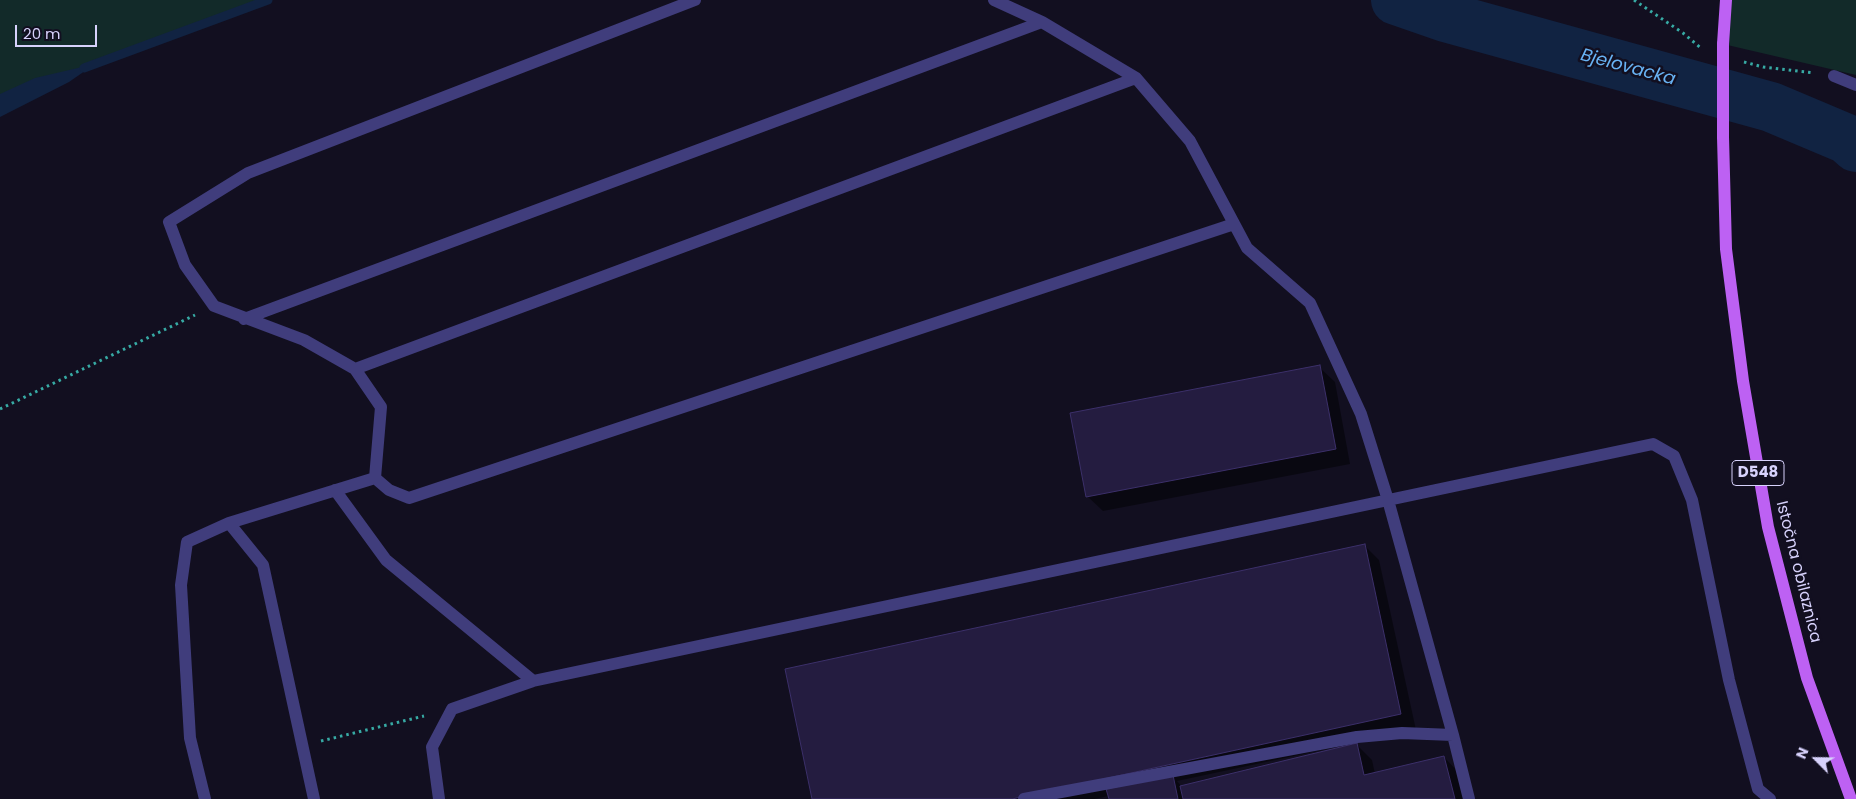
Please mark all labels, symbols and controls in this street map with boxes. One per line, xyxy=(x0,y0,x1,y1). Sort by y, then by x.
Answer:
scale bar xyxy=(18,15,100,47)
text: 20 m xyxy=(23,23,61,44)
water label: Bjelovacka xyxy=(1578,45,1678,91)
road number: D548 xyxy=(1732,460,1784,486)
street label: Istočna obilaznica xyxy=(1771,499,1825,645)
north arrow xyxy=(1791,734,1841,784)
text: N xyxy=(1791,744,1813,762)

